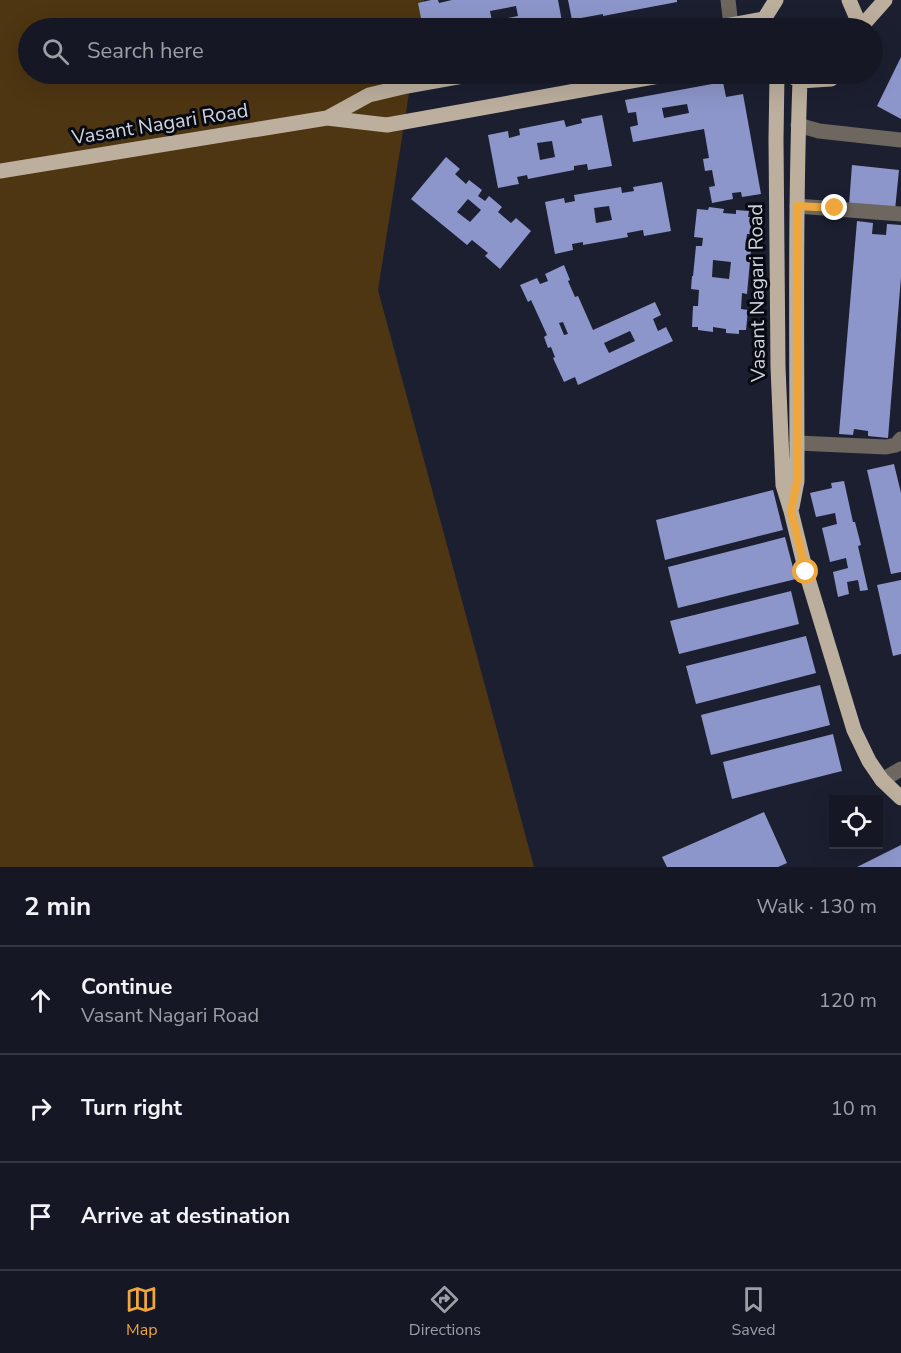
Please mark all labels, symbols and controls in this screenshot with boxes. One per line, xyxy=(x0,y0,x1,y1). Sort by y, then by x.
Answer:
search box xyxy=(18,18,883,84)
icon: search xyxy=(39,35,72,68)
text: Search here xyxy=(87,36,204,66)
street label: Vasant Nagari Road xyxy=(69,97,250,151)
route end xyxy=(821,194,847,220)
street label: Vasant Nagari Road xyxy=(742,204,772,383)
route start xyxy=(792,558,818,584)
map controls xyxy=(829,795,883,849)
button: locate xyxy=(829,795,883,849)
text: 2 min xyxy=(24,889,91,924)
text: Walk · 130 m xyxy=(757,893,877,920)
text: Continue xyxy=(81,972,172,1002)
icon: ahead xyxy=(24,984,57,1017)
text: 120 m xyxy=(819,987,877,1014)
text: Vasant Nagari Road xyxy=(81,1002,259,1029)
icon: right xyxy=(24,1092,57,1125)
text: Turn right xyxy=(81,1093,182,1123)
text: 10 m xyxy=(831,1095,877,1122)
icon: arrive xyxy=(24,1200,57,1233)
text: Arrive at destination xyxy=(81,1201,290,1231)
tab: Map xyxy=(125,1283,158,1341)
tab: Directions xyxy=(409,1283,481,1341)
tab: Saved xyxy=(732,1283,776,1341)

